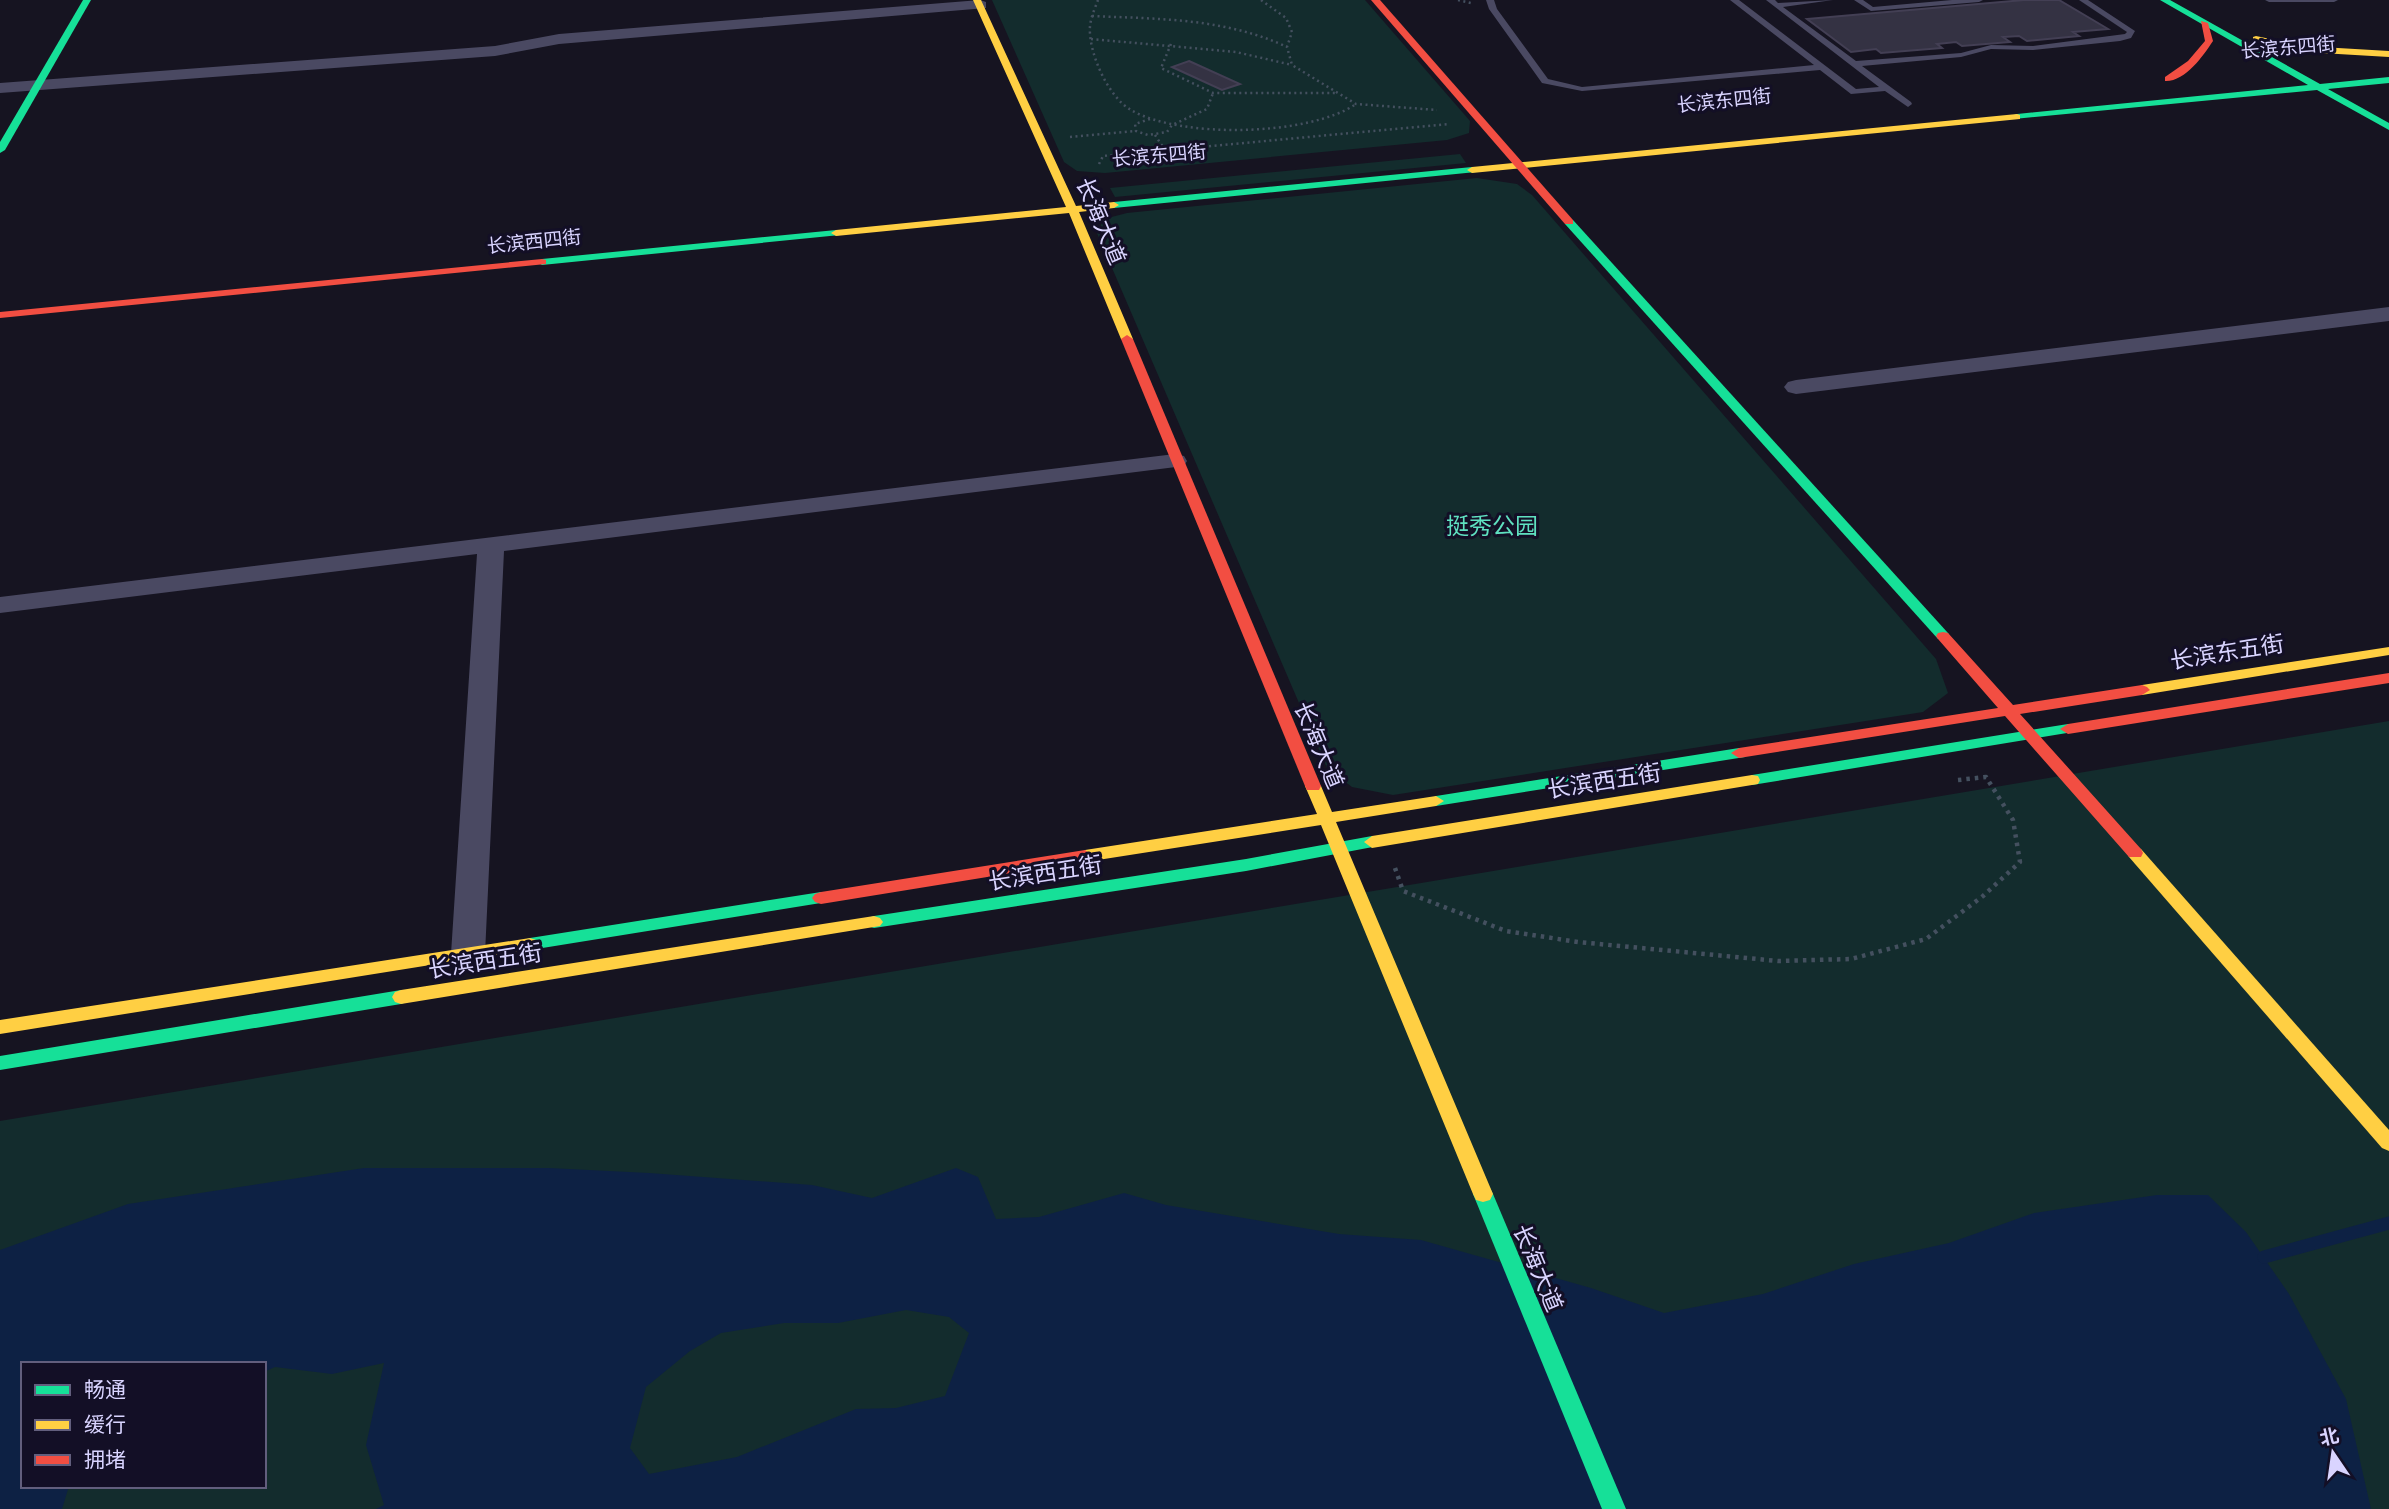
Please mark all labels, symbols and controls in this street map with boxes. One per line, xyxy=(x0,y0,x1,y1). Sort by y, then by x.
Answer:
street label: 长滨东四街 xyxy=(2240,32,2336,63)
street label: 长滨东四街 xyxy=(1676,84,1773,117)
street label: 长滨东四街 xyxy=(1111,140,1207,171)
street label: 长海大道 xyxy=(1070,173,1132,269)
street label: 长滨西四街 xyxy=(486,225,583,258)
park label: 挺秀公园 xyxy=(1446,512,1538,540)
street label: 长滨东五街 xyxy=(2168,629,2286,675)
street label: 长海大道 xyxy=(1288,697,1350,793)
street label: 长滨西五街 xyxy=(1545,758,1663,804)
street label: 长滨西五街 xyxy=(986,850,1104,896)
street label: 长滨西五街 xyxy=(426,938,544,984)
street label: 长海大道 xyxy=(1507,1220,1569,1316)
legend xyxy=(21,1362,266,1488)
text: 畅通 xyxy=(84,1377,126,1402)
text: 缓行 xyxy=(84,1412,126,1437)
north arrow xyxy=(2298,1418,2368,1488)
text: 北 xyxy=(2317,1424,2341,1450)
text: 拥堵 xyxy=(84,1447,126,1472)

